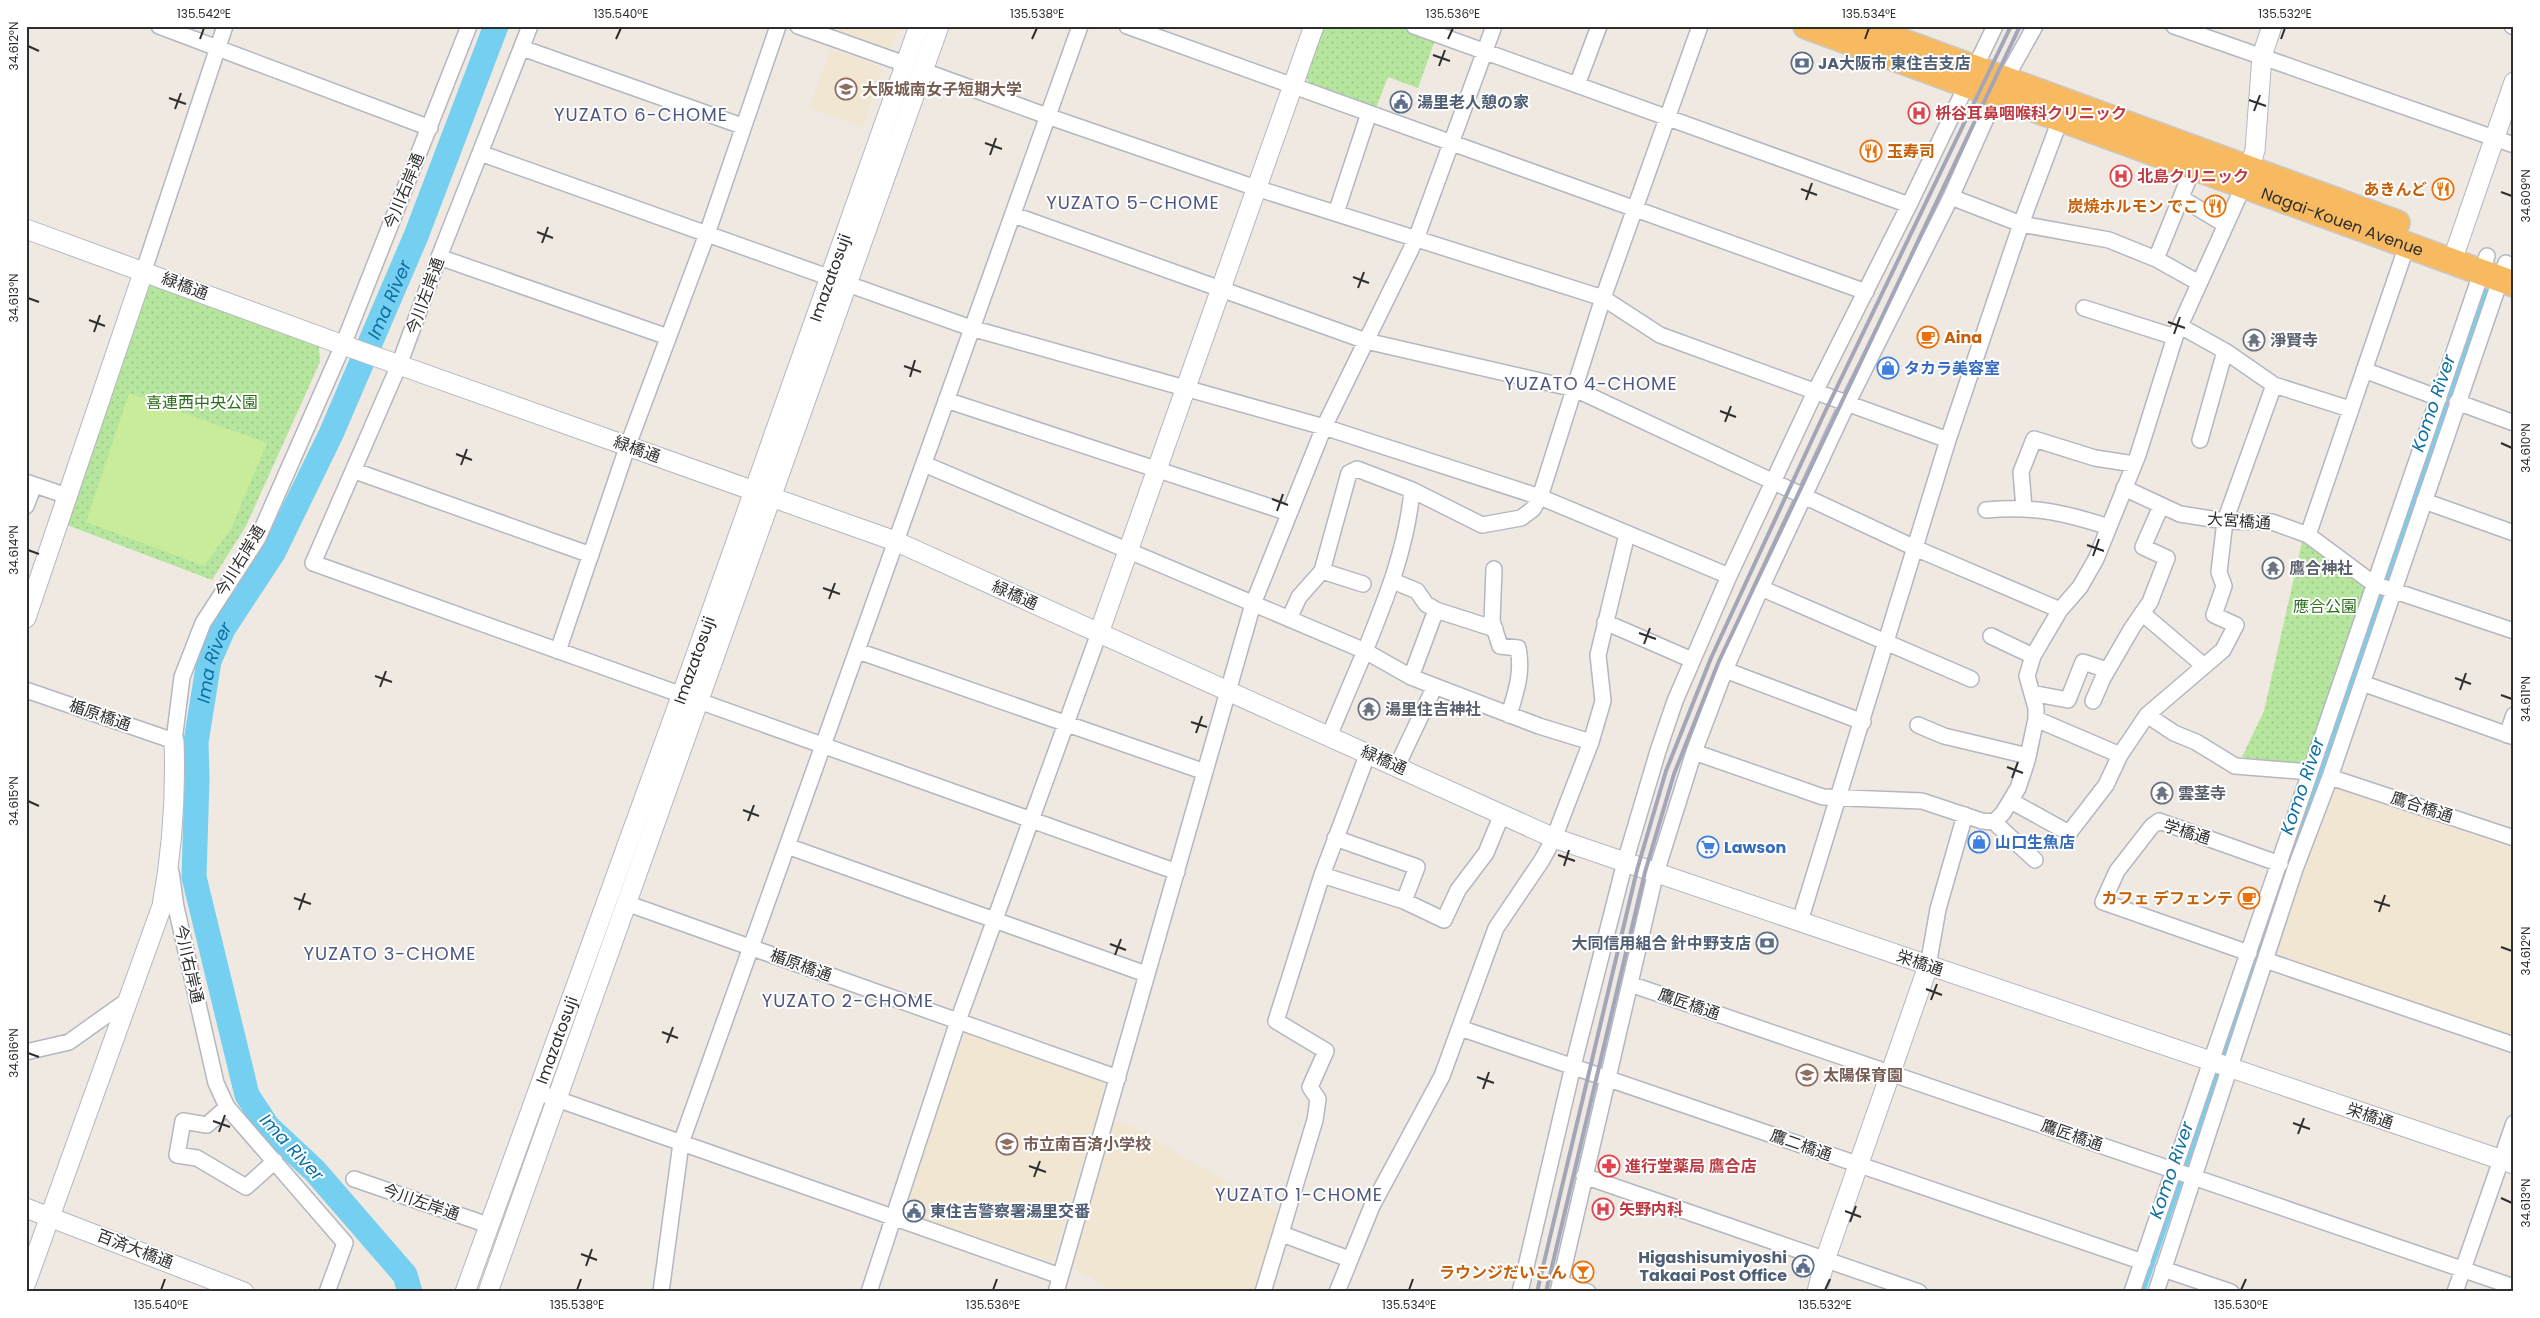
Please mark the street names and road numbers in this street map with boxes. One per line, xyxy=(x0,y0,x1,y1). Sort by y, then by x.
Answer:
street label: 今川右岸通 xyxy=(378,150,430,232)
street label: Nagai-Kouen Avenue xyxy=(2258,181,2427,262)
street label: Imazatosuji xyxy=(804,230,856,325)
street label: 今川左岸通 xyxy=(401,254,449,338)
street label: 緑橋通 xyxy=(158,267,212,305)
street label: 緑橋通 xyxy=(611,430,663,468)
street label: 大宮橋通 xyxy=(2206,507,2272,535)
street label: 今川右岸通 xyxy=(210,521,270,601)
street label: 緑橋通 xyxy=(988,575,1042,615)
street label: Imazatosuji xyxy=(668,613,720,707)
street label: 楯原橋通 xyxy=(66,694,134,736)
street label: 緑橋通 xyxy=(1357,740,1411,780)
street label: 鷹合橋通 xyxy=(2388,786,2456,828)
street label: 学橋通 xyxy=(2161,814,2213,850)
street label: 今川右岸通 xyxy=(169,922,209,1006)
street label: 楯原橋通 xyxy=(767,943,835,987)
street label: 栄橋通 xyxy=(1894,944,1946,982)
street label: 鷹匠橋通 xyxy=(1655,983,1723,1025)
street label: Imazatosuji xyxy=(530,993,583,1087)
street label: 栄橋通 xyxy=(2344,1097,2396,1135)
street label: 鷹匠橋通 xyxy=(2038,1114,2106,1156)
street label: 鷹二橋通 xyxy=(1767,1124,1835,1166)
street label: 今川左岸通 xyxy=(379,1178,463,1226)
street label: 百済大橋通 xyxy=(94,1224,176,1274)

